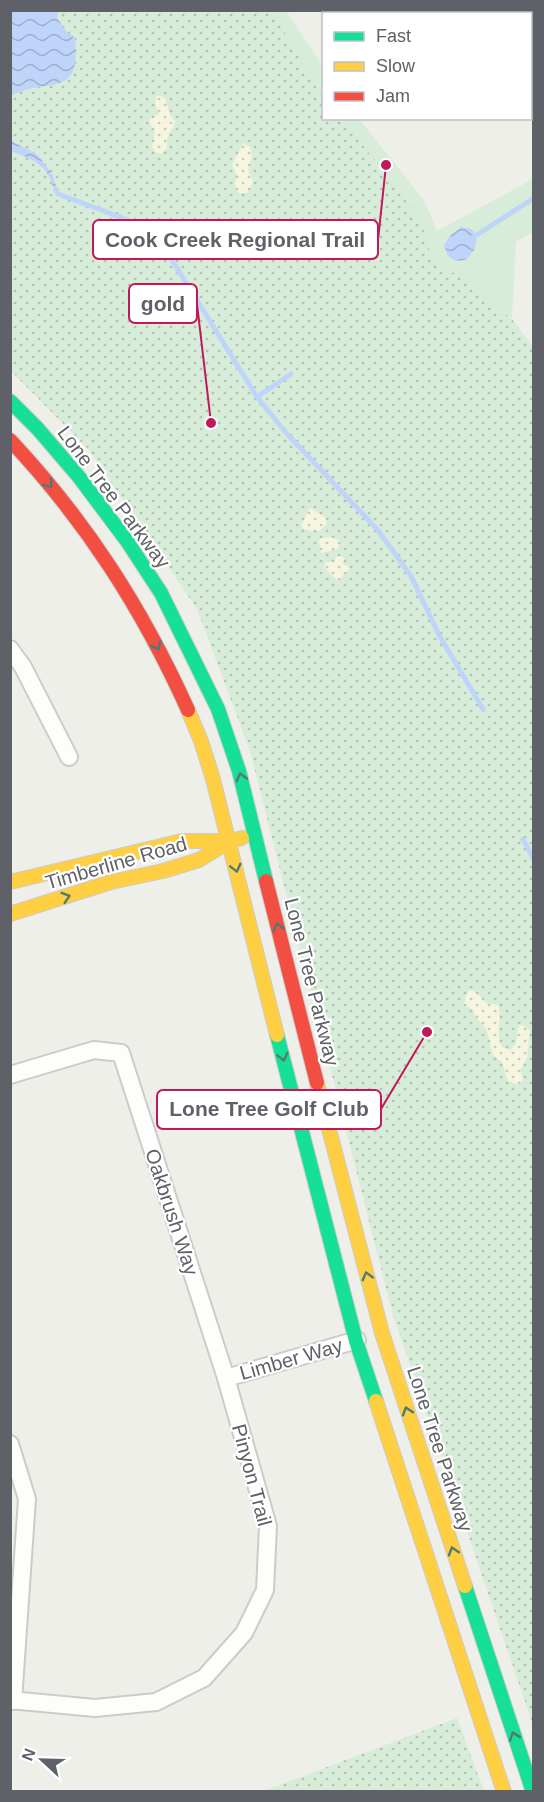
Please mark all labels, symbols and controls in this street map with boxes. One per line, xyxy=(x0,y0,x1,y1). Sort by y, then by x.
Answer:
legend xyxy=(322,12,532,120)
text: Fast xyxy=(376,26,411,46)
text: Slow xyxy=(376,56,416,76)
text: Jam xyxy=(376,86,410,106)
callout: Cook Creek Regional Trail xyxy=(93,220,378,259)
text: Cook Creek Regional Trail xyxy=(105,228,365,251)
callout: gold xyxy=(129,284,197,323)
text: gold xyxy=(141,292,185,315)
street label: Lone Tree Parkway xyxy=(53,422,175,572)
one-way arrow xyxy=(42,477,53,488)
one-way arrow xyxy=(149,639,161,650)
one-way arrow xyxy=(235,772,248,782)
street label: Timberline Road xyxy=(43,832,189,894)
one-way arrow xyxy=(229,863,242,873)
one-way arrow xyxy=(60,891,71,904)
street label: Lone Tree Parkway xyxy=(280,896,344,1068)
one-way arrow xyxy=(272,922,285,932)
one-way arrow xyxy=(275,1052,288,1062)
callout: Lone Tree Golf Club xyxy=(157,1090,381,1129)
text: Lone Tree Golf Club xyxy=(169,1097,369,1120)
street label: Oakbrush Way xyxy=(141,1146,203,1278)
one-way arrow xyxy=(361,1272,374,1282)
street label: Limber Way xyxy=(237,1334,345,1384)
street label: Lone Tree Parkway xyxy=(403,1364,477,1534)
one-way arrow xyxy=(402,1406,414,1417)
street label: Pinyon Trail xyxy=(228,1422,276,1528)
one-way arrow xyxy=(447,1546,460,1557)
north arrow xyxy=(12,1730,72,1790)
one-way arrow xyxy=(508,1731,521,1742)
text: N xyxy=(19,1746,39,1763)

